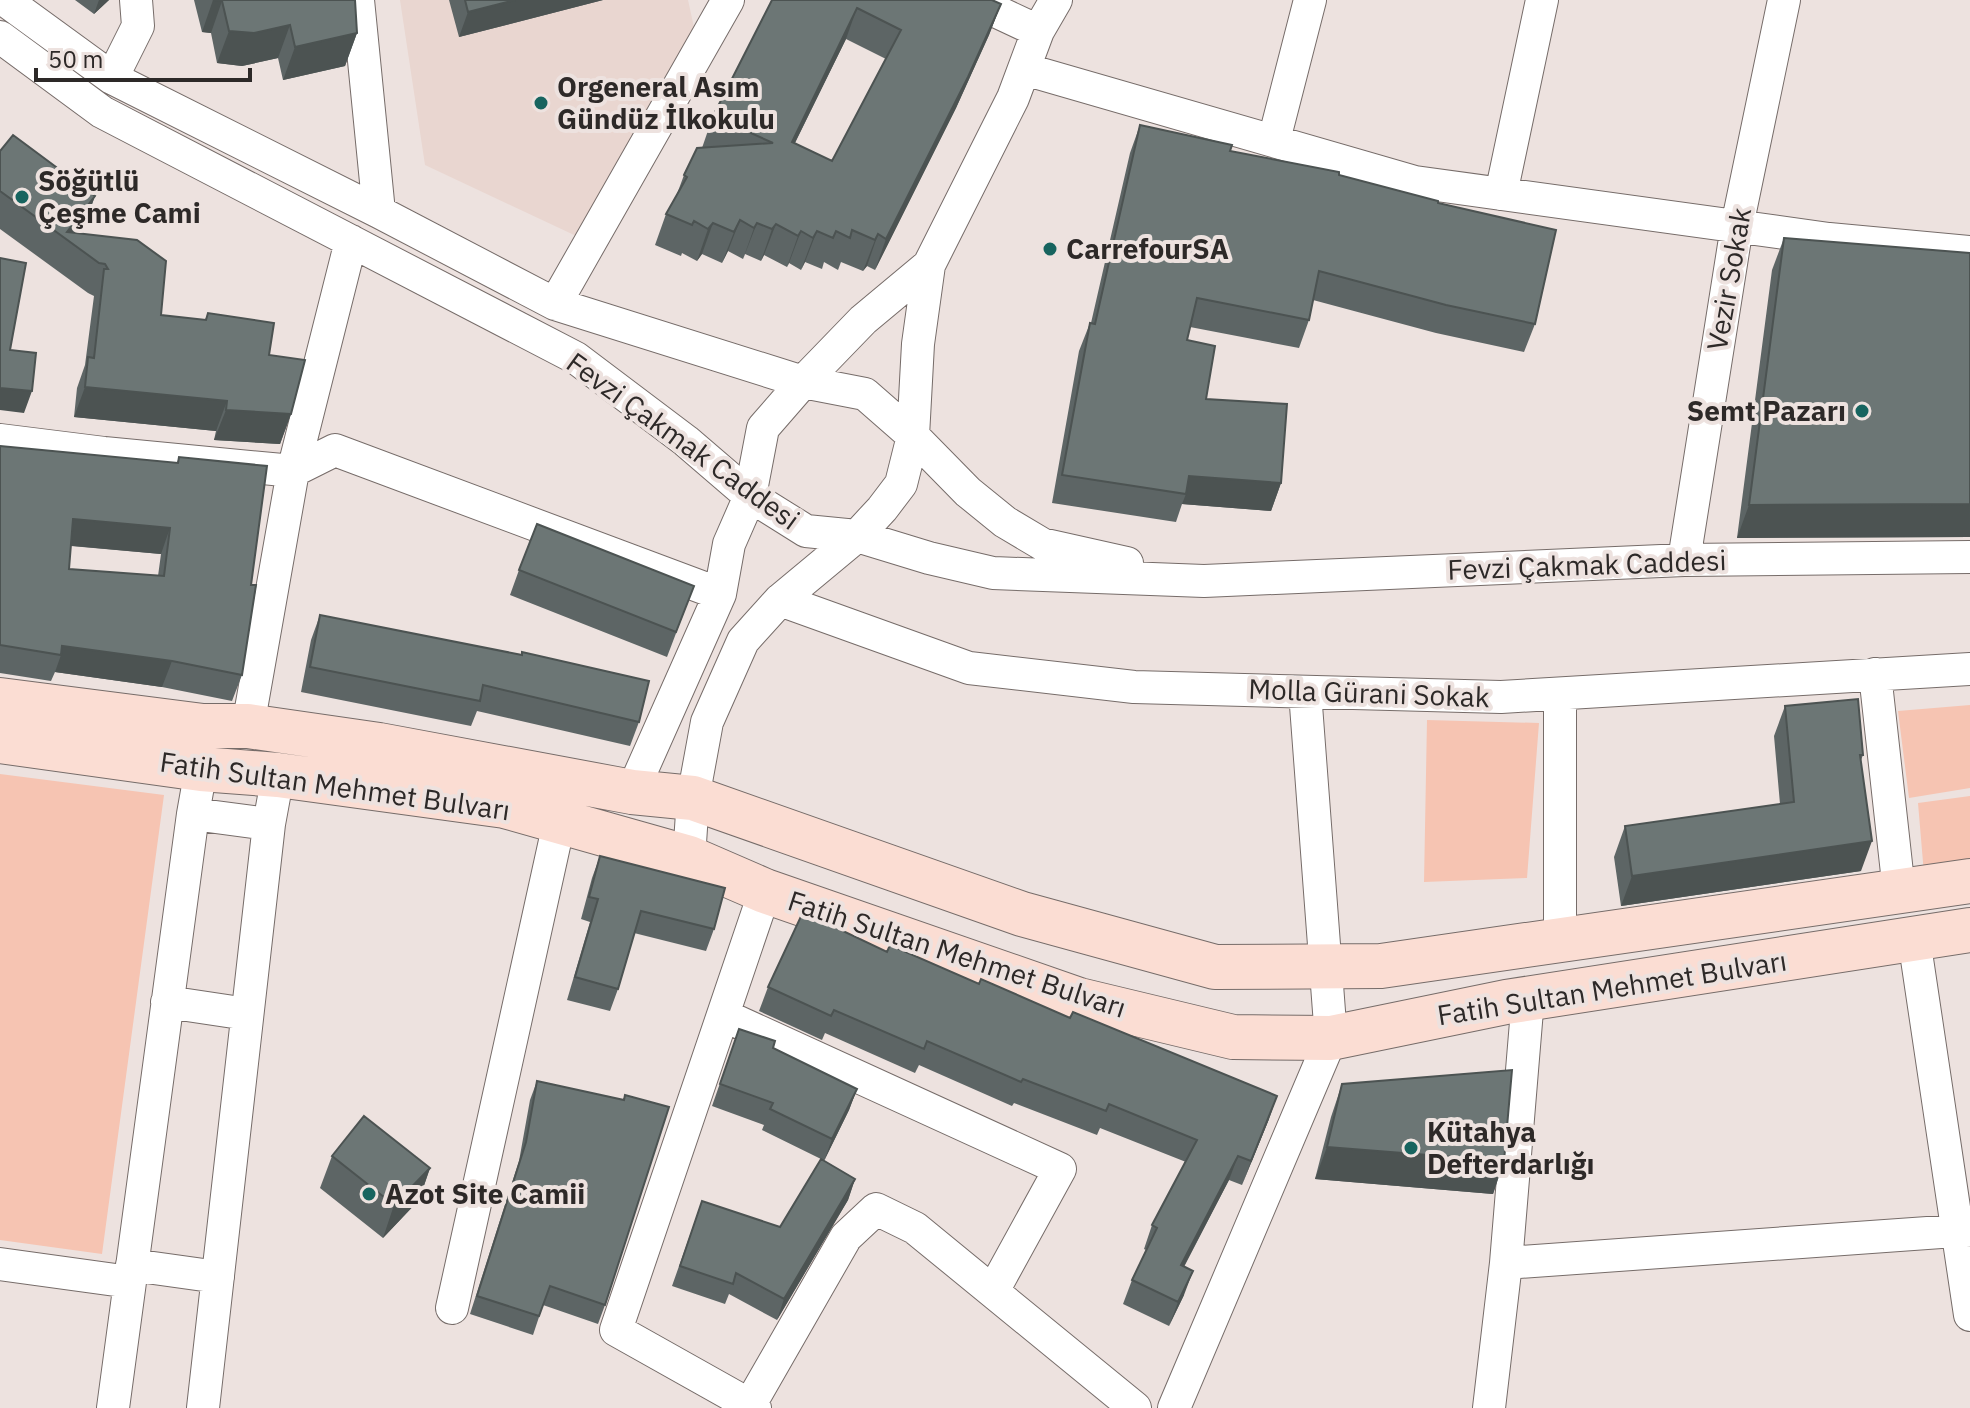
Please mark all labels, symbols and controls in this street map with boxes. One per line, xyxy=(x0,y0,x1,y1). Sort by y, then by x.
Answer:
scale bar xyxy=(36,32,250,82)
text: 50 m xyxy=(48,43,103,75)
place label: Orgeneral Asım Gündüz İlkokulu xyxy=(557,68,775,137)
marker: Orgeneral Asım Gündüz İlkokulu xyxy=(532,94,550,112)
place label: Söğütlü Çeşme Cami xyxy=(38,162,201,231)
marker: Söğütlü Çeşme Cami xyxy=(13,188,31,206)
street label: Vezir Sokak xyxy=(1698,204,1759,353)
place label: CarrefourSA xyxy=(1066,230,1229,267)
marker: CarrefourSA xyxy=(1041,240,1059,258)
street label: Fevzi Çakmak Caddesi xyxy=(559,344,807,538)
place label: Semt Pazarı xyxy=(1687,392,1846,429)
marker: Semt Pazarı xyxy=(1853,402,1871,420)
street label: Fevzi Çakmak Caddesi xyxy=(1447,541,1727,588)
street label: Molla Gürani Sokak xyxy=(1248,670,1490,715)
street label: Fatih Sultan Mehmet Bulvarı xyxy=(158,743,513,828)
street label: Fatih Sultan Mehmet Bulvarı xyxy=(783,881,1131,1026)
street label: Fatih Sultan Mehmet Bulvarı xyxy=(1435,942,1789,1033)
place label: Kütahya Defterdarlığı xyxy=(1427,1113,1594,1182)
marker: Kütahya Defterdarlığı xyxy=(1402,1139,1420,1157)
place label: Azot Site Camii xyxy=(385,1175,585,1212)
marker: Azot Site Camii xyxy=(360,1185,378,1203)

